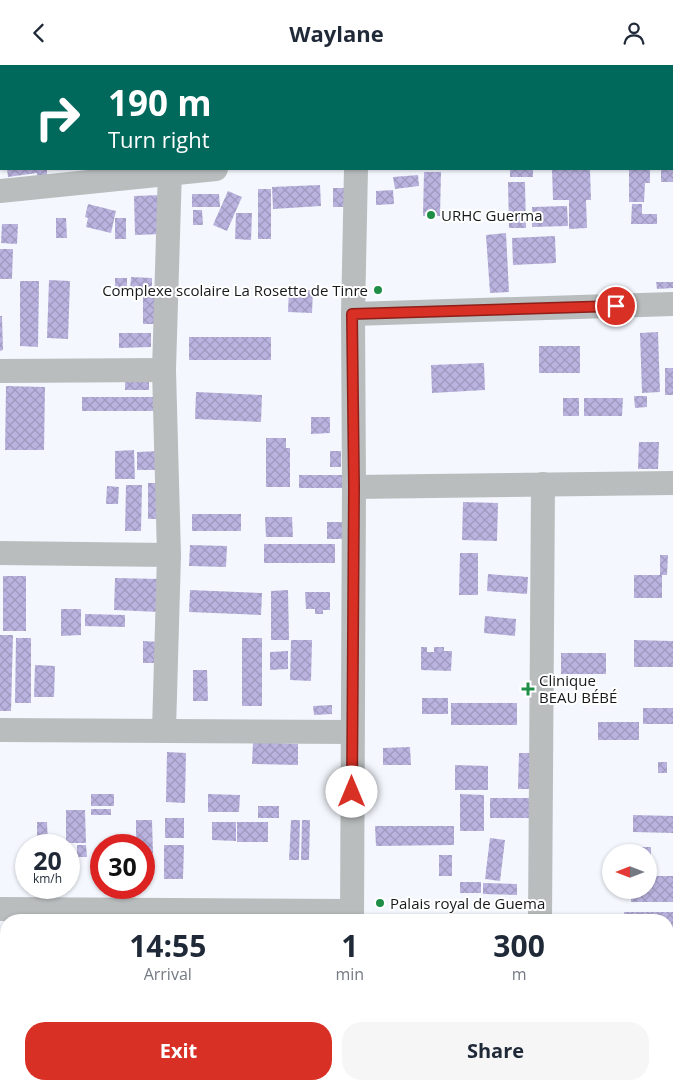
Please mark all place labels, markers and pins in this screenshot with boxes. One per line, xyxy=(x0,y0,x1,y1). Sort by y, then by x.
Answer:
place label: URHC Guerma xyxy=(441,205,542,225)
marker: URHC Guerma xyxy=(425,209,437,221)
place label: Complexe scolaire La Rosette de Tinre xyxy=(102,280,368,300)
marker: Complexe scolaire La Rosette de Tinre xyxy=(372,284,384,296)
pin xyxy=(595,285,637,327)
place label: Clinique BEAU BÉBÉ xyxy=(539,670,617,707)
marker: Clinique BEAU BÉBÉ xyxy=(521,682,535,696)
place label: Palais royal de Guema xyxy=(390,893,545,913)
marker: Palais royal de Guema xyxy=(374,897,386,909)

